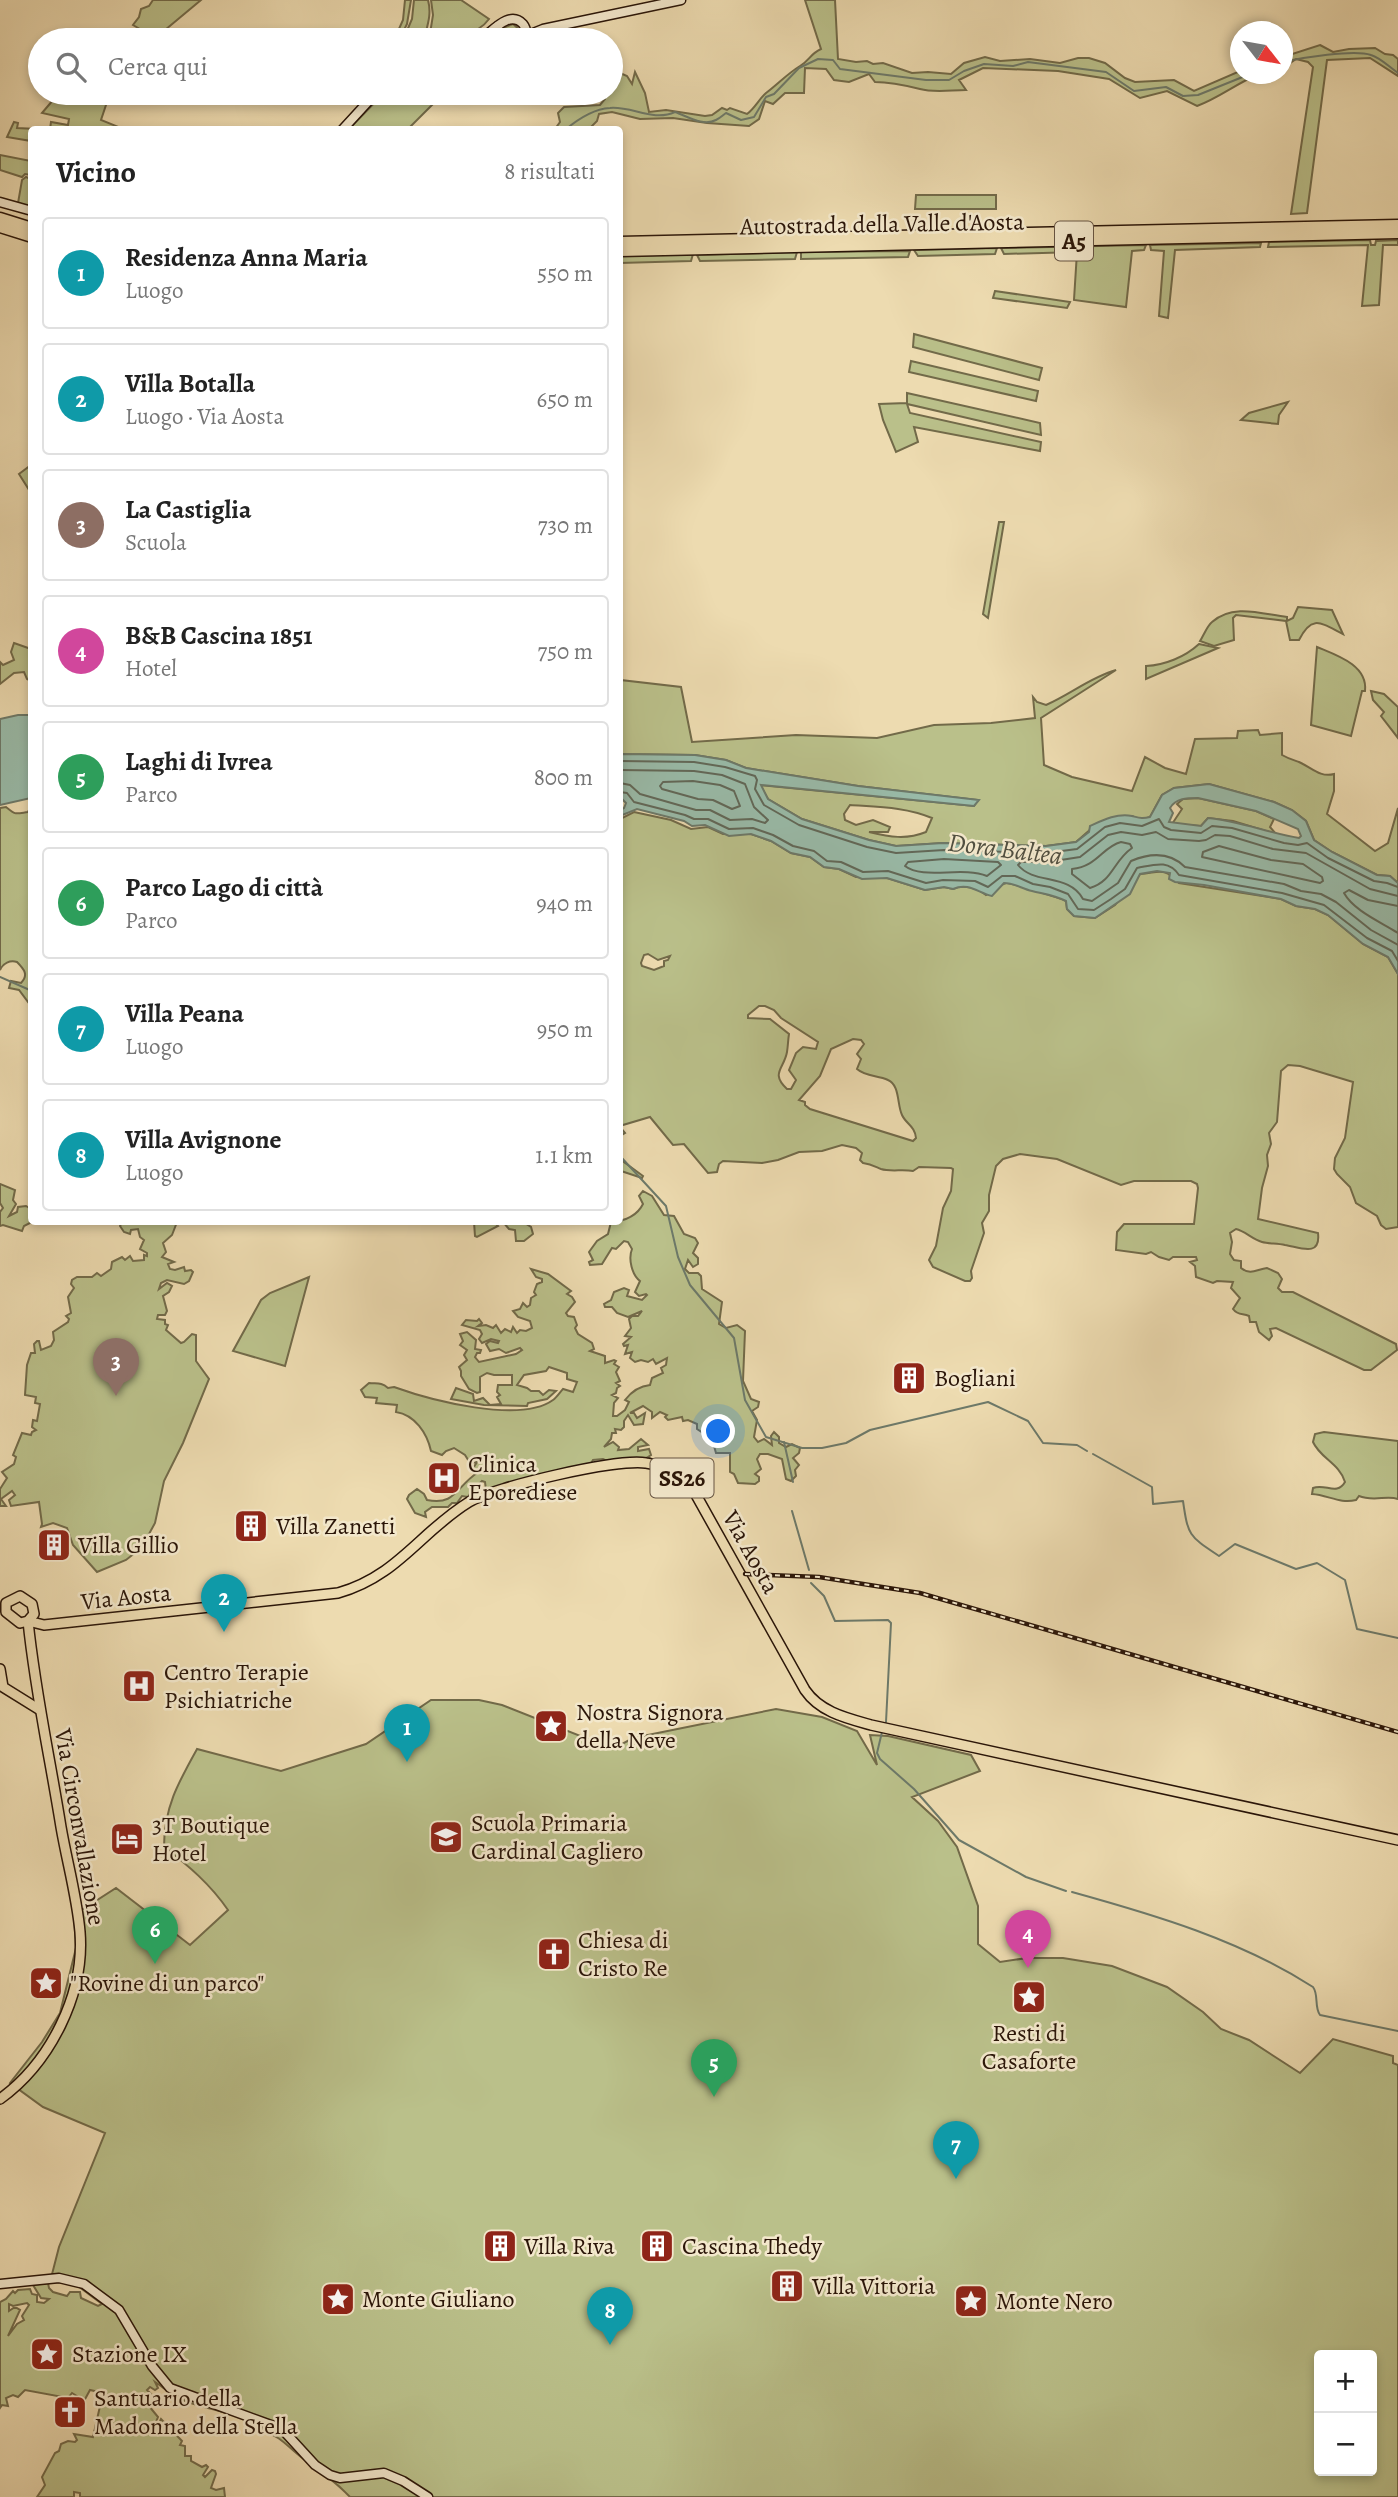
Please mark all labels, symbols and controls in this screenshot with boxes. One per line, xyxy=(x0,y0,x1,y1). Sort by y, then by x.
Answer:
north arrow xyxy=(1230,21,1293,84)
search box xyxy=(28,28,623,105)
icon: search xyxy=(52,48,90,86)
text: Cerca qui xyxy=(108,49,208,84)
text: Vicino xyxy=(56,152,136,192)
text: 8 risultati xyxy=(504,156,595,187)
street label: Autostrada della Valle d'Aosta xyxy=(739,206,1025,242)
road number: A5 xyxy=(1055,222,1093,260)
text: Residenza Anna Maria xyxy=(125,240,368,275)
text: 1 xyxy=(77,258,85,289)
text: 550 m xyxy=(537,258,593,289)
text: Luogo xyxy=(125,275,184,306)
text: Villa Botalla xyxy=(125,366,255,401)
text: 2 xyxy=(75,384,87,415)
text: 650 m xyxy=(537,384,593,415)
text: Luogo · Via Aosta xyxy=(125,401,284,432)
text: La Castiglia xyxy=(125,492,252,527)
text: 3 xyxy=(76,510,86,541)
text: 730 m xyxy=(538,510,593,541)
text: Scuola xyxy=(125,527,187,558)
text: B&B Cascina 1851 xyxy=(125,618,313,653)
text: 4 xyxy=(76,636,86,667)
text: 750 m xyxy=(538,636,593,667)
text: Hotel xyxy=(125,653,177,684)
text: Laghi di Ivrea xyxy=(125,744,273,779)
text: 5 xyxy=(76,762,86,793)
text: 800 m xyxy=(534,762,593,793)
text: Parco xyxy=(125,779,177,810)
water label: Dora Baltea xyxy=(946,825,1064,873)
text: Parco Lago di città xyxy=(125,870,323,905)
text: 6 xyxy=(76,888,86,919)
text: 940 m xyxy=(536,888,593,919)
text: Parco xyxy=(125,905,177,936)
text: Villa Peana xyxy=(125,996,244,1031)
text: 7 xyxy=(76,1014,86,1045)
text: 950 m xyxy=(537,1014,593,1045)
text: Luogo xyxy=(125,1031,184,1062)
text: Villa Avignone xyxy=(125,1122,282,1157)
text: 8 xyxy=(75,1140,87,1171)
text: 1.1 km xyxy=(535,1140,593,1171)
text: Luogo xyxy=(125,1157,184,1188)
pin: 3 xyxy=(93,1338,139,1396)
building icon: Bogliani xyxy=(890,1359,928,1397)
place label: Bogliani xyxy=(934,1362,1016,1394)
your location xyxy=(701,1414,735,1448)
place label: Clinica Eporediese xyxy=(468,1448,577,1508)
road number: SS26 xyxy=(650,1458,714,1498)
hospital icon: Clinica Eporediese xyxy=(425,1459,463,1497)
street label: Via Aosta xyxy=(715,1504,787,1600)
building icon: Villa Zanetti xyxy=(232,1507,270,1545)
place label: Villa Zanetti xyxy=(275,1510,395,1542)
building icon: Villa Gillio xyxy=(35,1526,73,1564)
place label: Villa Gillio xyxy=(77,1529,179,1561)
pin: 2 xyxy=(201,1574,247,1632)
street label: Via Aosta xyxy=(78,1576,174,1618)
place label: Centro Terapie Psichiatriche xyxy=(164,1656,309,1716)
hospital icon: Centro Terapie Psichiatriche xyxy=(120,1667,158,1705)
place label: Nostra Signora della Neve xyxy=(576,1696,725,1756)
pin: 1 xyxy=(384,1704,430,1762)
place icon: Nostra Signora della Neve xyxy=(532,1707,570,1745)
street label: Via Circonvallazione xyxy=(47,1725,113,1928)
place label: Scuola Primaria Cardinal Cagliero xyxy=(471,1807,643,1867)
place label: 3T Boutique Hotel xyxy=(152,1809,270,1869)
school or university icon: Scuola Primaria Cardinal Cagliero xyxy=(427,1818,465,1856)
hotel icon: 3T Boutique Hotel xyxy=(108,1820,146,1858)
pin: 6 xyxy=(132,1906,178,1964)
pin: 4 xyxy=(1005,1910,1051,1968)
place label: Chiesa di Cristo Re xyxy=(578,1924,669,1984)
church icon: Chiesa di Cristo Re xyxy=(535,1935,573,1973)
place icon: "Rovine di un parco" xyxy=(27,1964,65,2002)
place label: "Rovine di un parco" xyxy=(70,1967,264,1999)
place icon: Resti di Casaforte xyxy=(1010,1978,1048,2016)
place label: Resti di Casaforte xyxy=(982,2017,1076,2077)
pin: 5 xyxy=(691,2039,737,2097)
pin: 7 xyxy=(933,2121,979,2179)
building icon: Villa Riva xyxy=(481,2227,519,2265)
building icon: Cascina Thedy xyxy=(638,2227,676,2265)
place label: Villa Riva xyxy=(523,2230,616,2262)
place label: Cascina Thedy xyxy=(682,2230,822,2262)
building icon: Villa Vittoria xyxy=(768,2267,806,2305)
place label: Villa Vittoria xyxy=(811,2270,936,2302)
place icon: Monte Giuliano xyxy=(319,2280,357,2318)
place icon: Monte Nero xyxy=(952,2282,990,2320)
place label: Monte Giuliano xyxy=(362,2283,515,2315)
place label: Monte Nero xyxy=(996,2285,1113,2317)
pin: 8 xyxy=(587,2287,633,2345)
place icon: Stazione IX xyxy=(28,2335,66,2373)
place label: Stazione IX xyxy=(72,2338,187,2370)
map controls xyxy=(1314,2350,1377,2476)
button: + xyxy=(1314,2350,1377,2413)
place label: Santuario della Madonna della Stella xyxy=(94,2382,299,2442)
church icon: Santuario della Madonna della Stella xyxy=(51,2393,89,2431)
button: − xyxy=(1314,2413,1377,2476)

